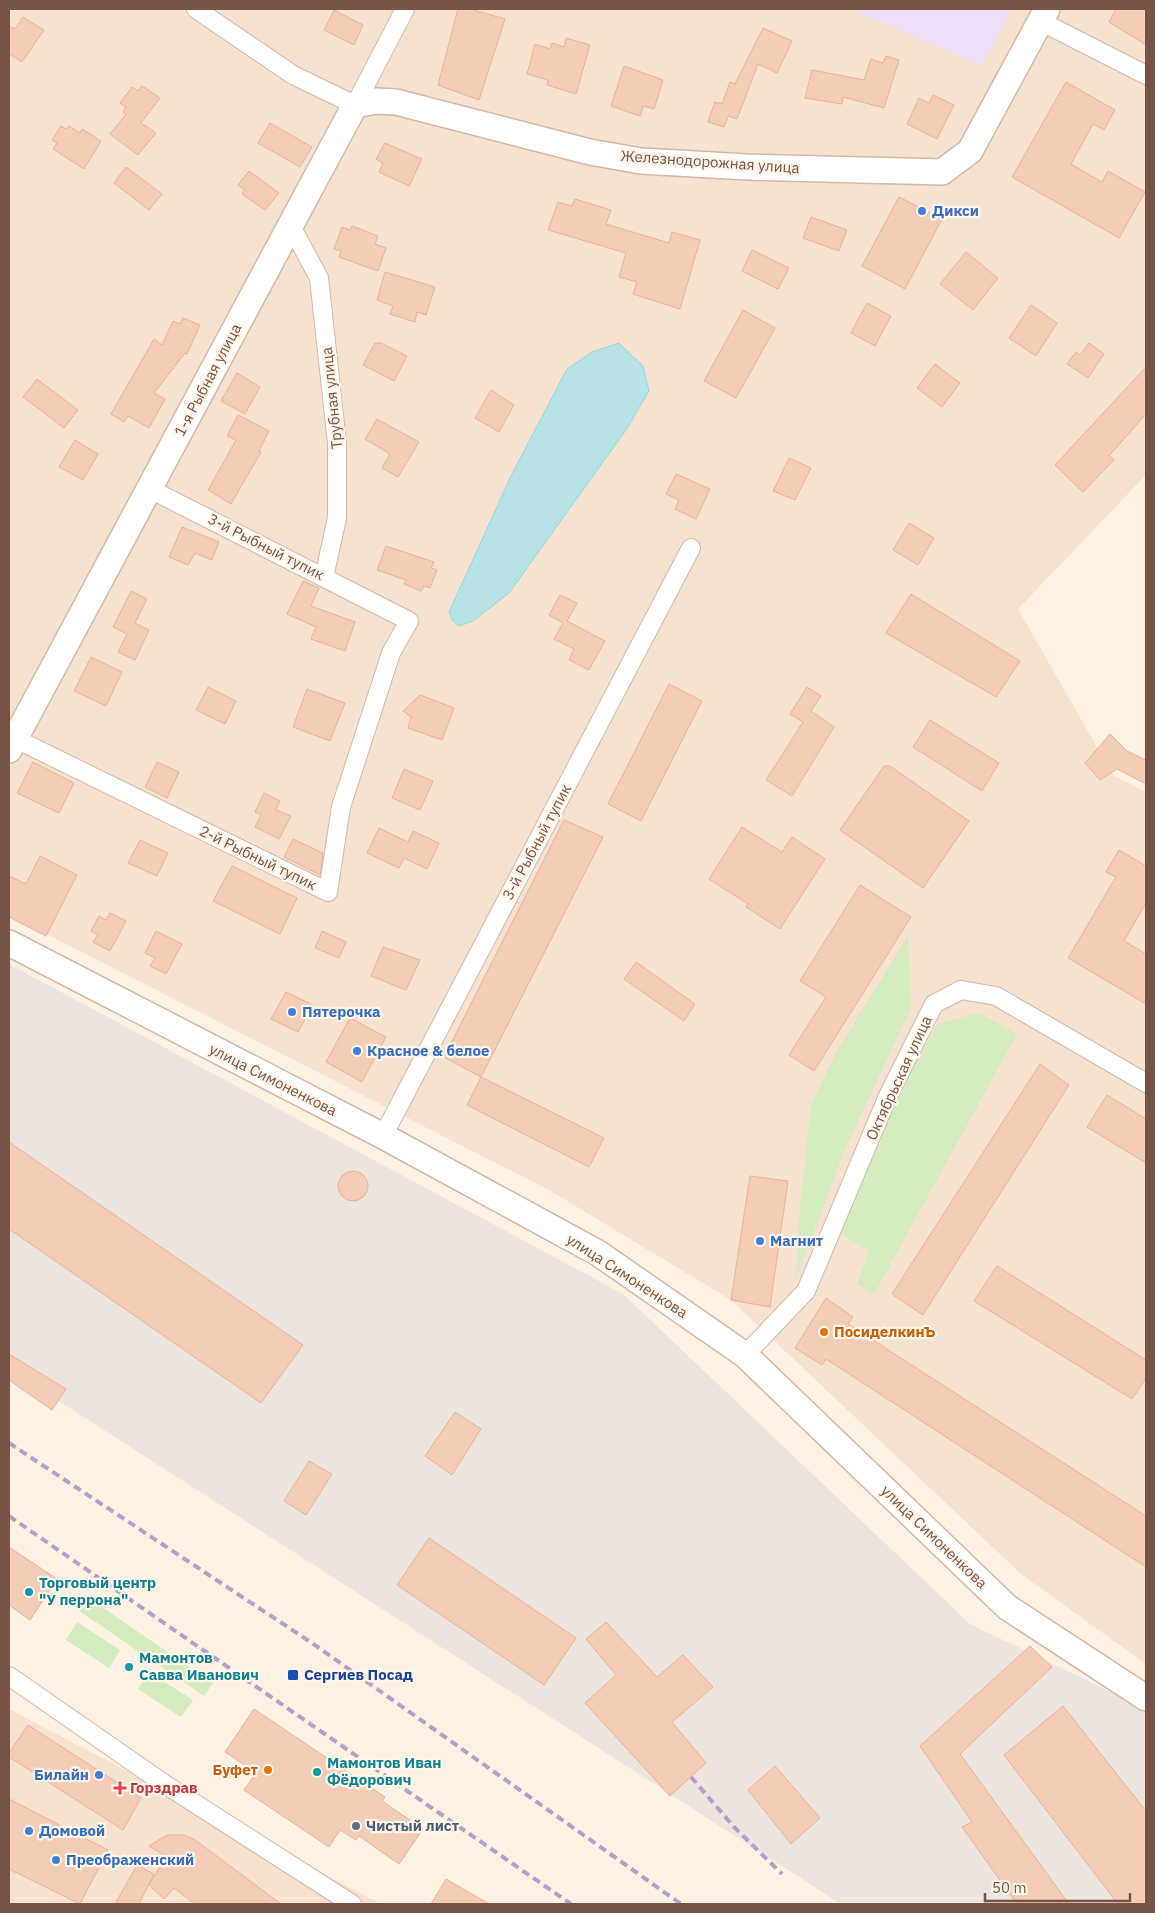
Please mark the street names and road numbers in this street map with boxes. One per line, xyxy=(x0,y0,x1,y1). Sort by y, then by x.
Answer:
street label: Железнодорожная улица xyxy=(620,146,800,177)
street label: 1-я Рыбная улица xyxy=(170,320,245,439)
street label: Трубная улица xyxy=(317,346,346,450)
street label: 3-й Рыбный тупик xyxy=(205,509,328,584)
street label: 3-й Рыбный тупик xyxy=(498,781,575,903)
street label: 2-й Рыбный тупик xyxy=(196,821,320,894)
street label: Октябрьская улица xyxy=(861,1012,936,1143)
street label: улица Симоненкова xyxy=(206,1039,340,1120)
street label: улица Симоненкова xyxy=(563,1229,691,1322)
street label: улица Симоненкова xyxy=(877,1481,992,1592)

